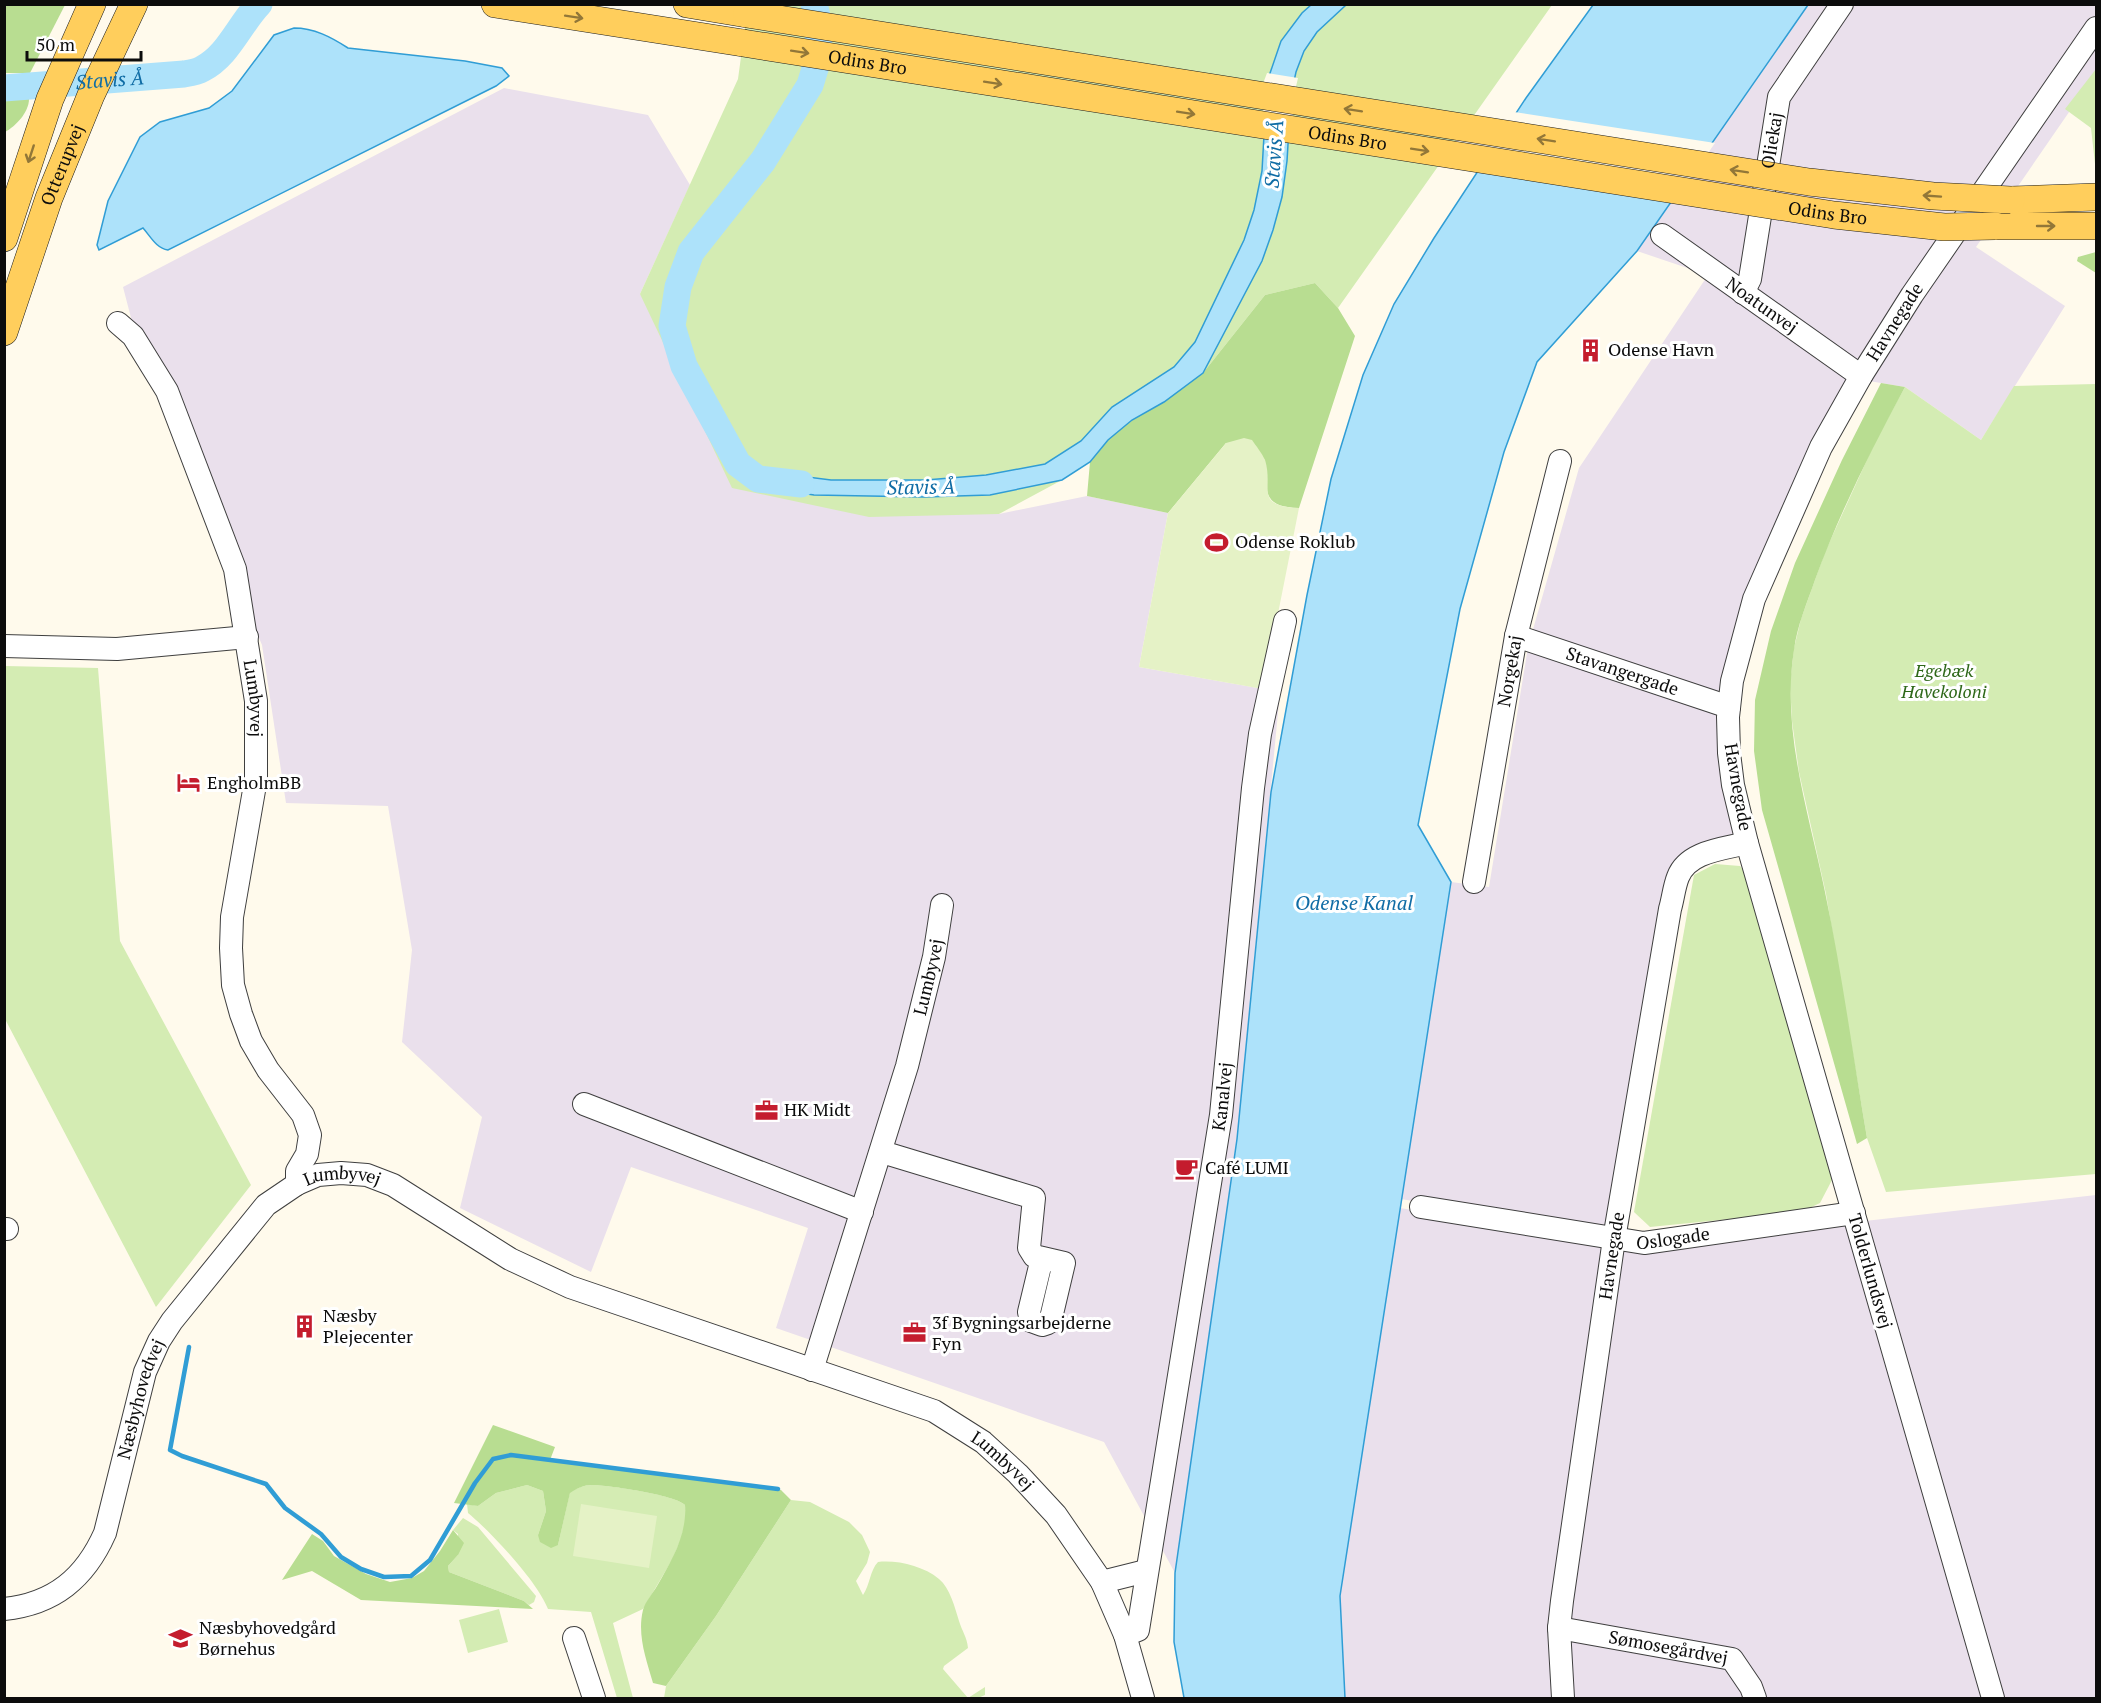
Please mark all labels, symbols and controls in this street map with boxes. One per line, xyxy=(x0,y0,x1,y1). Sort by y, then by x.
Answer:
one-way arrow xyxy=(563,11,583,22)
scale bar xyxy=(27,24,141,62)
text: 50 m xyxy=(36,32,76,56)
street label: Odins Bro xyxy=(826,44,909,80)
one-way arrow xyxy=(790,47,810,58)
water label: Stavis Å xyxy=(74,63,145,95)
one-way arrow xyxy=(983,77,1002,88)
one-way arrow xyxy=(1344,104,1364,115)
one-way arrow xyxy=(1175,107,1195,118)
street label: Oliekaj xyxy=(1755,110,1787,170)
water label: Stavis Å xyxy=(1258,119,1289,189)
street label: Odins Bro xyxy=(1307,119,1389,155)
street label: Otterupvej xyxy=(34,120,89,208)
one-way arrow xyxy=(1537,135,1556,146)
one-way arrow xyxy=(25,144,36,163)
one-way arrow xyxy=(1409,144,1429,155)
one-way arrow xyxy=(1729,165,1749,176)
one-way arrow xyxy=(1922,190,1942,201)
street label: Odins Bro xyxy=(1787,195,1869,230)
one-way arrow xyxy=(2035,220,2055,232)
street label: Noatunvej xyxy=(1721,271,1803,339)
street label: Havnegade xyxy=(1860,277,1928,366)
building icon: Odense Havn xyxy=(1577,337,1603,363)
place label: Odense Havn xyxy=(1608,337,1715,361)
water label: Stavis Å xyxy=(886,472,956,501)
sports icon: Odense Roklub xyxy=(1204,529,1230,555)
place label: Odense Roklub xyxy=(1235,529,1355,553)
street label: Norgekaj xyxy=(1491,633,1527,708)
street label: Stavangergade xyxy=(1563,641,1682,700)
street label: Lumbyvej xyxy=(239,658,269,737)
park label: Egebæk Havekoloni xyxy=(1900,658,1987,703)
street label: Havnegade xyxy=(1719,741,1759,833)
hotel icon: EngholmBB xyxy=(176,770,202,796)
place label: EngholmBB xyxy=(207,770,301,794)
water label: Odense Kanal xyxy=(1295,889,1413,916)
street label: Lumbyvej xyxy=(907,937,948,1018)
street label: Kanalvej xyxy=(1206,1061,1237,1133)
office icon: HK Midt xyxy=(753,1097,779,1123)
place label: HK Midt xyxy=(784,1097,851,1121)
cafe icon: Café LUMI xyxy=(1174,1155,1200,1181)
place label: Café LUMI xyxy=(1205,1155,1289,1179)
street label: Lumbyvej xyxy=(299,1160,385,1191)
street label: Havnegade xyxy=(1592,1210,1629,1301)
street label: Tolderlundsvej xyxy=(1843,1210,1899,1331)
street label: Oslogade xyxy=(1634,1221,1711,1255)
place label: Næsby Plejecenter xyxy=(323,1303,413,1348)
place label: 3f Bygningsarbejderne Fyn xyxy=(932,1310,1111,1355)
building icon: Næsby Plejecenter xyxy=(292,1313,318,1339)
office icon: 3f Bygningsarbejderne Fyn xyxy=(901,1320,927,1346)
street label: Næsbyhovedvej xyxy=(111,1335,169,1462)
street label: Lumbyvej xyxy=(967,1425,1040,1495)
place label: Næsbyhovedgård Børnehus xyxy=(199,1615,336,1660)
street label: Sømosegårdvej xyxy=(1607,1624,1730,1669)
school or university icon: Næsbyhovedgård Børnehus xyxy=(168,1625,194,1651)

